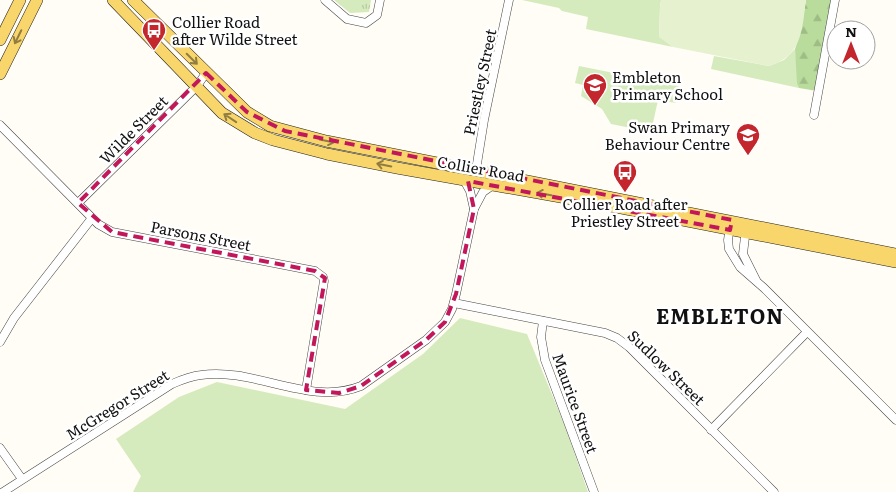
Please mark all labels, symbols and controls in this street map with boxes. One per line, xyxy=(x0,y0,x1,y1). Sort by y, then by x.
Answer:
place label: Collier Road after Wilde Street xyxy=(172,10,298,50)
bus stop icon: Collier Road after Wilde Street xyxy=(141,17,167,51)
north arrow xyxy=(826,20,876,70)
text: N xyxy=(845,21,857,41)
street label: Priestley Street xyxy=(456,27,502,137)
one-way arrow xyxy=(13,29,22,44)
one-way arrow xyxy=(186,53,198,66)
place label: Embleton Primary School xyxy=(612,65,723,105)
school or university icon: Embleton Primary School xyxy=(582,72,608,106)
street label: Wilde Street xyxy=(94,90,172,168)
one-way arrow xyxy=(224,113,238,123)
place label: Swan Primary Behaviour Centre xyxy=(605,115,730,155)
school or university icon: Swan Primary Behaviour Centre xyxy=(735,122,761,156)
one-way arrow xyxy=(319,137,335,146)
street label: Collier Road xyxy=(436,149,526,187)
bus stop icon: Collier Road after Priestley Street xyxy=(612,159,638,193)
one-way arrow xyxy=(377,160,393,169)
one-way arrow xyxy=(537,189,553,199)
place label: Collier Road after Priestley Street xyxy=(562,192,688,232)
street label: Parsons Street xyxy=(149,214,253,256)
district label: EMBLETON xyxy=(656,300,784,330)
street label: Sudlow Street xyxy=(623,324,711,410)
street label: Maurice Street xyxy=(547,350,605,456)
street label: McGregor Street xyxy=(61,363,173,445)

